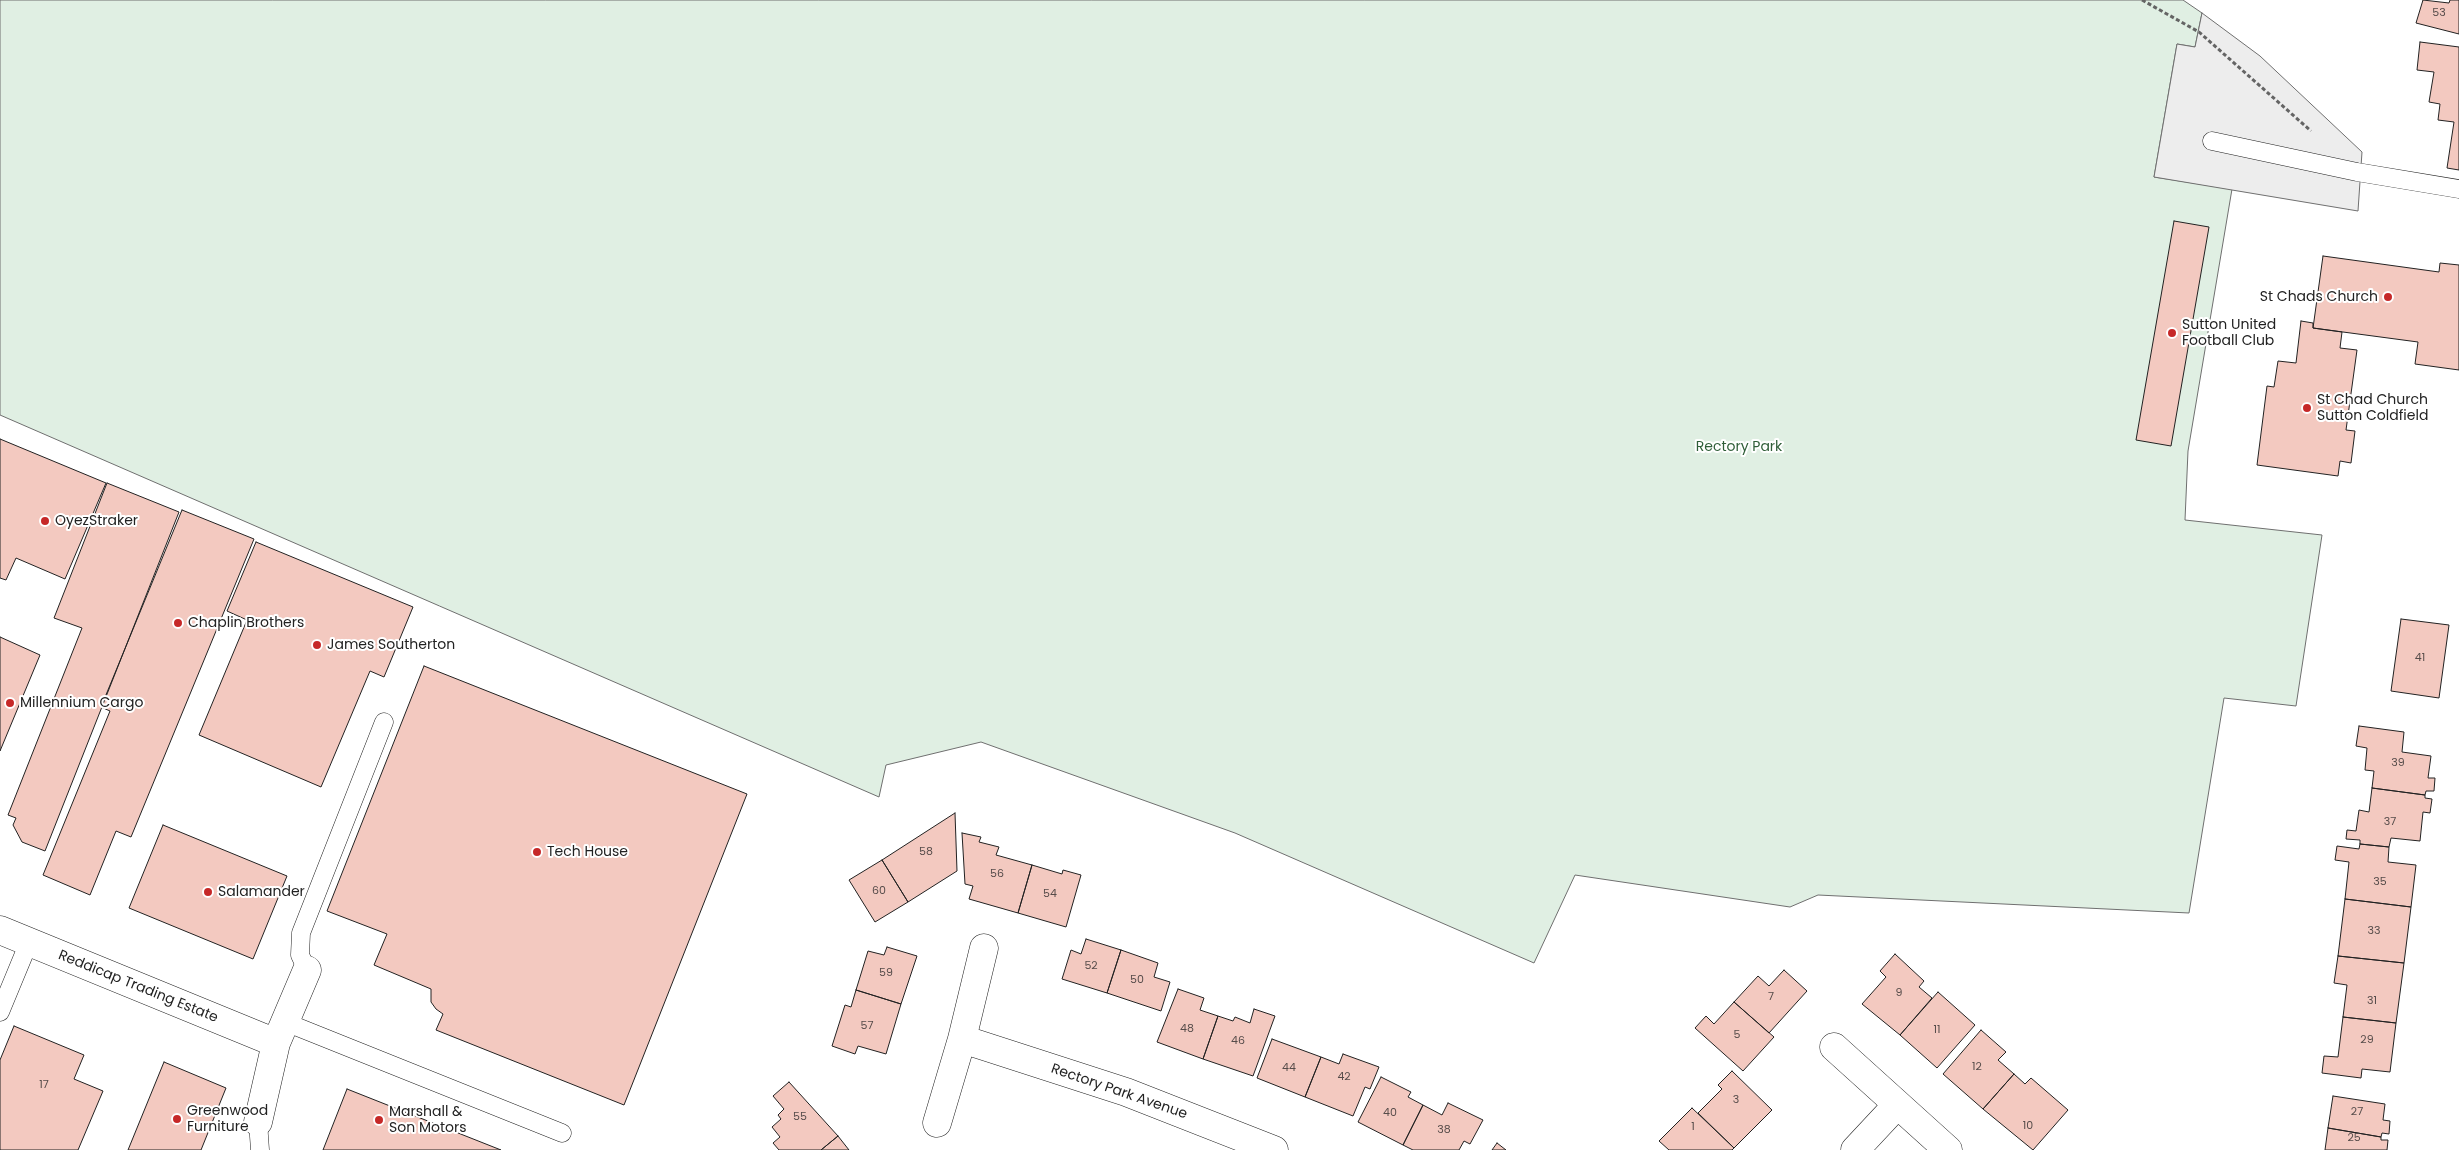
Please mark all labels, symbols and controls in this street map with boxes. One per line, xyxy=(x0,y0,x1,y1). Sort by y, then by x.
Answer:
house number: 53 xyxy=(2432,6,2446,20)
place label: St Chads Church xyxy=(2260,289,2378,305)
marker: St Chads Church xyxy=(2382,291,2394,303)
place label: Sutton United Football Club xyxy=(2182,317,2276,350)
marker: Sutton United Football Club xyxy=(2166,327,2178,339)
place label: St Chad Church Sutton Coldfield xyxy=(2317,392,2428,424)
marker: St Chad Church Sutton Coldfield xyxy=(2301,402,2313,414)
park label: Rectory Park xyxy=(1696,439,1782,455)
place label: OyezStraker xyxy=(55,513,138,529)
marker: OyezStraker xyxy=(39,515,51,527)
place label: Chaplin Brothers xyxy=(188,615,304,631)
marker: Chaplin Brothers xyxy=(172,617,184,629)
place label: James Southerton xyxy=(327,637,455,653)
marker: James Southerton xyxy=(311,639,323,651)
house number: 41 xyxy=(2415,651,2425,665)
place label: Millennium Cargo xyxy=(20,695,143,711)
marker: Millennium Cargo xyxy=(4,697,16,709)
house number: 39 xyxy=(2391,756,2405,770)
house number: 37 xyxy=(2384,815,2396,829)
place label: Tech House xyxy=(547,844,628,860)
house number: 58 xyxy=(919,845,933,859)
marker: Tech House xyxy=(531,846,543,858)
house number: 56 xyxy=(990,867,1004,881)
house number: 35 xyxy=(2373,875,2387,889)
place label: Salamander xyxy=(218,884,305,900)
house number: 60 xyxy=(872,884,886,898)
marker: Salamander xyxy=(202,886,214,898)
house number: 54 xyxy=(1043,887,1057,901)
house number: 33 xyxy=(2368,924,2380,938)
street label: Reddicap Trading Estate xyxy=(56,947,220,1027)
house number: 52 xyxy=(1084,959,1098,973)
house number: 59 xyxy=(879,966,893,980)
house number: 50 xyxy=(1130,973,1144,987)
house number: 9 xyxy=(1896,986,1902,1000)
house number: 7 xyxy=(1768,990,1774,1004)
house number: 31 xyxy=(2367,994,2377,1008)
house number: 57 xyxy=(861,1019,873,1033)
house number: 48 xyxy=(1180,1022,1194,1036)
house number: 11 xyxy=(1933,1023,1941,1037)
house number: 5 xyxy=(1734,1028,1740,1042)
house number: 29 xyxy=(2360,1033,2374,1047)
house number: 46 xyxy=(1231,1034,1245,1048)
house number: 12 xyxy=(1972,1060,1982,1074)
street label: Rectory Park Avenue xyxy=(1049,1061,1189,1123)
house number: 44 xyxy=(1282,1061,1296,1075)
house number: 42 xyxy=(1337,1070,1351,1084)
house number: 17 xyxy=(39,1078,49,1092)
house number: 3 xyxy=(1733,1093,1739,1107)
place label: Greenwood Furniture xyxy=(187,1103,268,1136)
place label: Marshall & Son Motors xyxy=(389,1104,466,1136)
house number: 27 xyxy=(2351,1105,2363,1119)
house number: 40 xyxy=(1383,1106,1397,1120)
house number: 55 xyxy=(793,1110,807,1124)
marker: Greenwood Furniture xyxy=(171,1113,183,1125)
marker: Marshall & Son Motors xyxy=(373,1114,385,1126)
house number: 10 xyxy=(2023,1119,2033,1133)
house number: 1 xyxy=(1691,1120,1695,1134)
house number: 38 xyxy=(1437,1123,1451,1137)
house number: 25 xyxy=(2347,1131,2361,1145)

